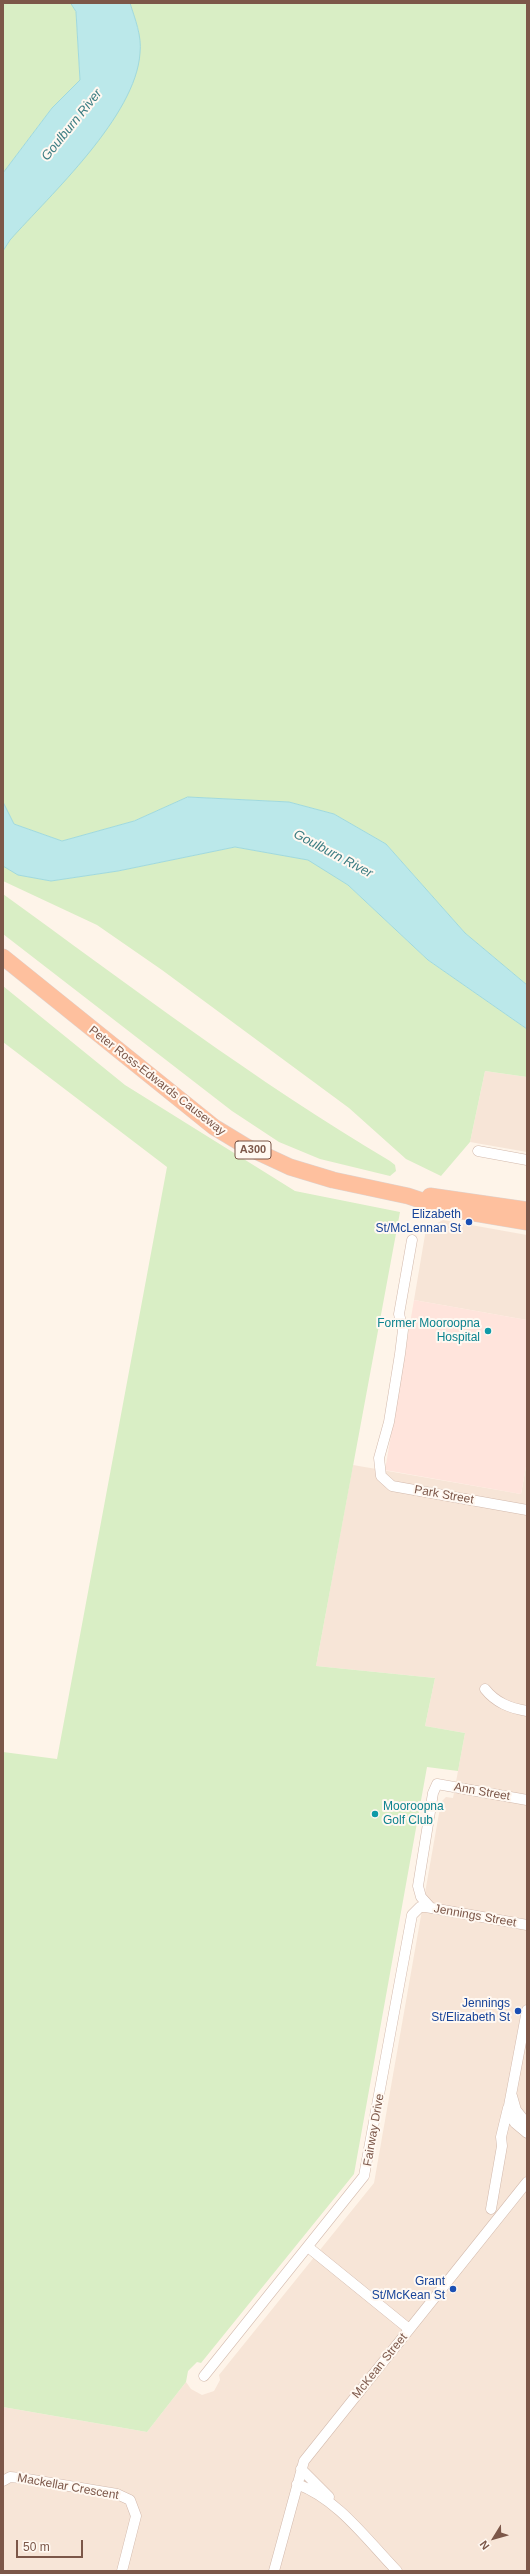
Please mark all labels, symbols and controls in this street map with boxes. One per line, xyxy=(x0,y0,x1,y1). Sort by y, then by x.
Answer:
water label: Goulburn River xyxy=(38,86,106,164)
water label: Goulburn River xyxy=(291,827,375,881)
street label: Peter Ross-Edwards Causeway xyxy=(86,1023,228,1139)
road number: A300 xyxy=(235,1141,271,1159)
place label: Elizabeth St/McLennan St xyxy=(376,1208,461,1236)
marker: Elizabeth St/McLennan St xyxy=(464,1217,474,1227)
place label: Former Mooroopna Hospital xyxy=(377,1317,480,1345)
marker: Former Mooroopna Hospital xyxy=(483,1326,493,1336)
street label: Park Street xyxy=(413,1483,475,1507)
street label: Ann Street xyxy=(453,1780,511,1804)
place label: Mooroopna Golf Club xyxy=(383,1800,444,1828)
marker: Mooroopna Golf Club xyxy=(370,1809,380,1819)
street label: Jennings Street xyxy=(433,1902,517,1930)
place label: Jennings St/Elizabeth St xyxy=(431,1997,510,2025)
marker: Jennings St/Elizabeth St xyxy=(513,2006,523,2016)
street label: Fairway Drive xyxy=(361,2093,387,2167)
place label: Grant St/McKean St xyxy=(372,2275,445,2303)
marker: Grant St/McKean St xyxy=(448,2284,458,2294)
street label: McKean Street xyxy=(349,2331,411,2401)
street label: Mackellar Crescent xyxy=(16,2471,120,2503)
north arrow xyxy=(474,2518,514,2558)
scale bar xyxy=(18,2532,85,2558)
text: N xyxy=(477,2538,492,2552)
text: 50 m xyxy=(23,2540,50,2554)

